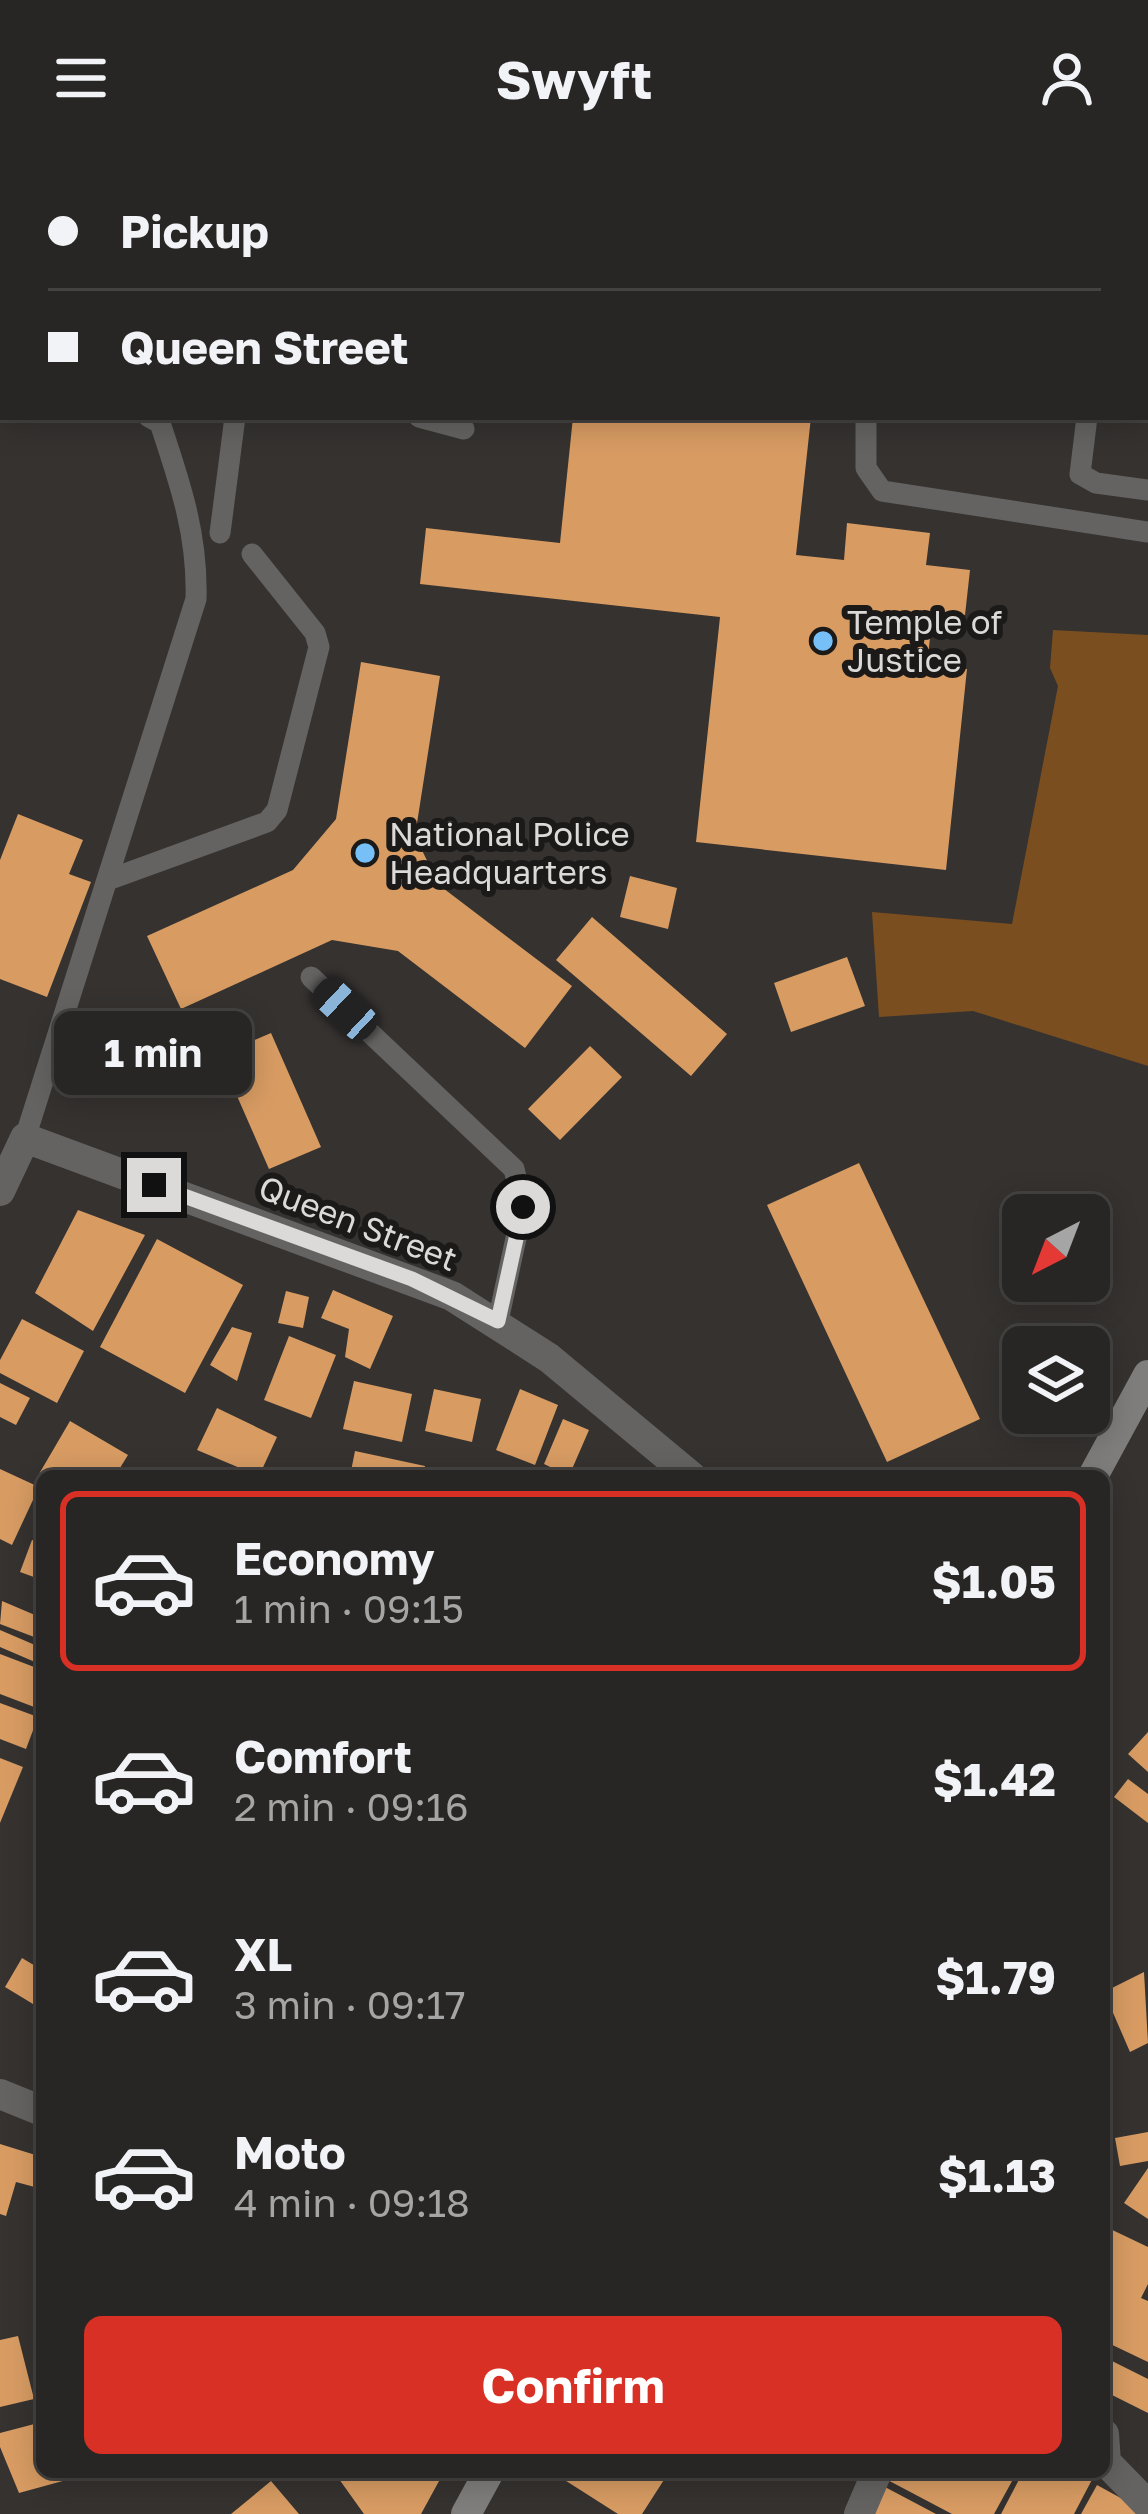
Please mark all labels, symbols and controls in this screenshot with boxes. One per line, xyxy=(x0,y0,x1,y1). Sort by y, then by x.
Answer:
icon: menu xyxy=(48,45,114,111)
icon: person xyxy=(1034,45,1100,111)
text: Swyft xyxy=(496,46,652,111)
text: Pickup xyxy=(120,204,269,258)
text: Queen Street xyxy=(120,320,408,374)
place label: Temple of Justice xyxy=(847,602,1002,679)
marker: Temple of Justice xyxy=(810,628,836,654)
place label: National Police Headquarters xyxy=(389,814,630,891)
marker: National Police Headquarters xyxy=(352,840,378,866)
car xyxy=(306,971,384,1047)
callout: 1 min xyxy=(55,1011,253,1095)
text: 1 min xyxy=(104,1029,202,1076)
route end xyxy=(127,1158,181,1212)
street label: Queen Street xyxy=(254,1167,463,1278)
route start xyxy=(496,1180,550,1234)
north arrow xyxy=(1002,1194,1110,1302)
map controls xyxy=(1002,1194,1110,1434)
button: layers xyxy=(1002,1326,1110,1434)
icon: car xyxy=(90,1527,198,1635)
text: Economy xyxy=(234,1531,435,1585)
text: $1.05 xyxy=(932,1554,1056,1608)
text: 1 min · 09:15 xyxy=(234,1585,464,1632)
icon: car xyxy=(90,1725,198,1833)
text: Comfort xyxy=(234,1729,412,1783)
text: $1.42 xyxy=(933,1752,1056,1806)
text: 2 min · 09:16 xyxy=(234,1783,469,1830)
icon: car xyxy=(90,1923,198,2031)
text: XL xyxy=(234,1927,292,1981)
text: $1.79 xyxy=(935,1950,1056,2004)
text: 3 min · 09:17 xyxy=(234,1981,466,2028)
icon: car xyxy=(90,2121,198,2229)
text: Moto xyxy=(234,2125,346,2179)
text: $1.13 xyxy=(938,2148,1056,2202)
text: 4 min · 09:18 xyxy=(234,2179,470,2226)
button: Confirm xyxy=(84,2316,1062,2454)

